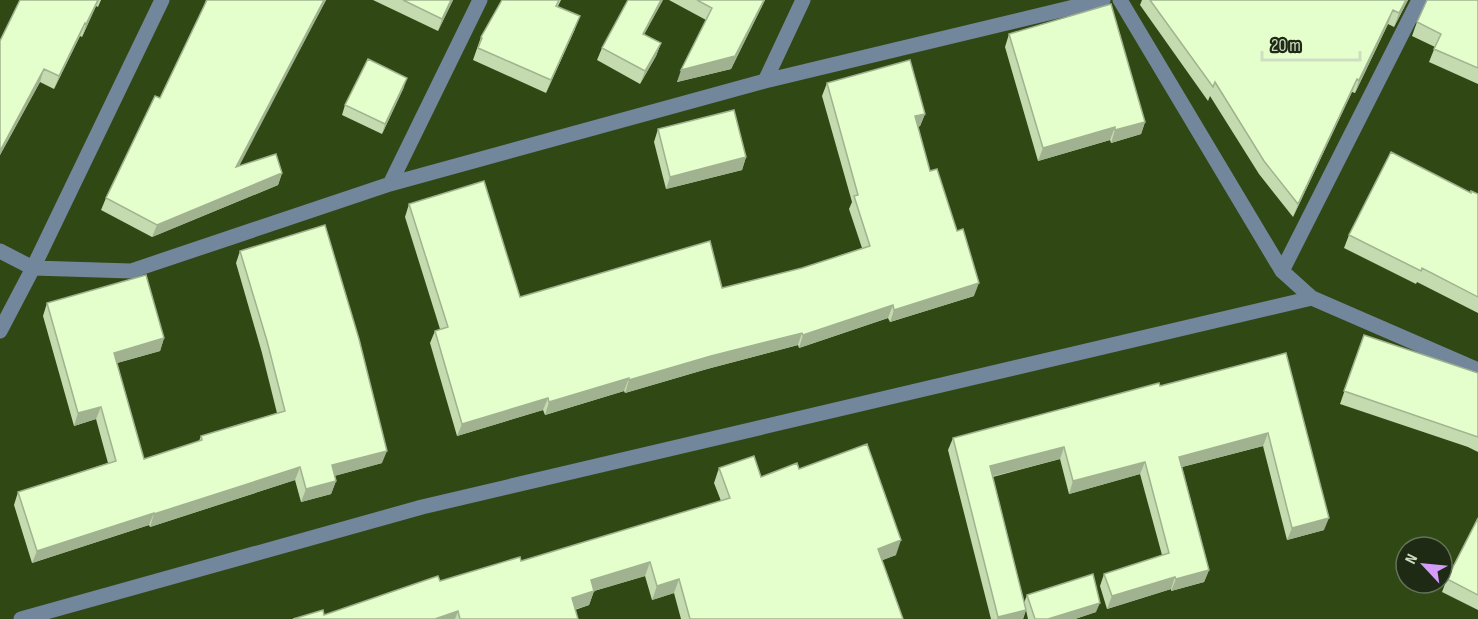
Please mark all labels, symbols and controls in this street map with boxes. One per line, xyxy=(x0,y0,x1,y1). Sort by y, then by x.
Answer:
scale bar xyxy=(1262,24,1360,62)
text: 20 m xyxy=(1271,35,1301,56)
north arrow xyxy=(1394,535,1454,595)
text: N xyxy=(1401,551,1422,567)

